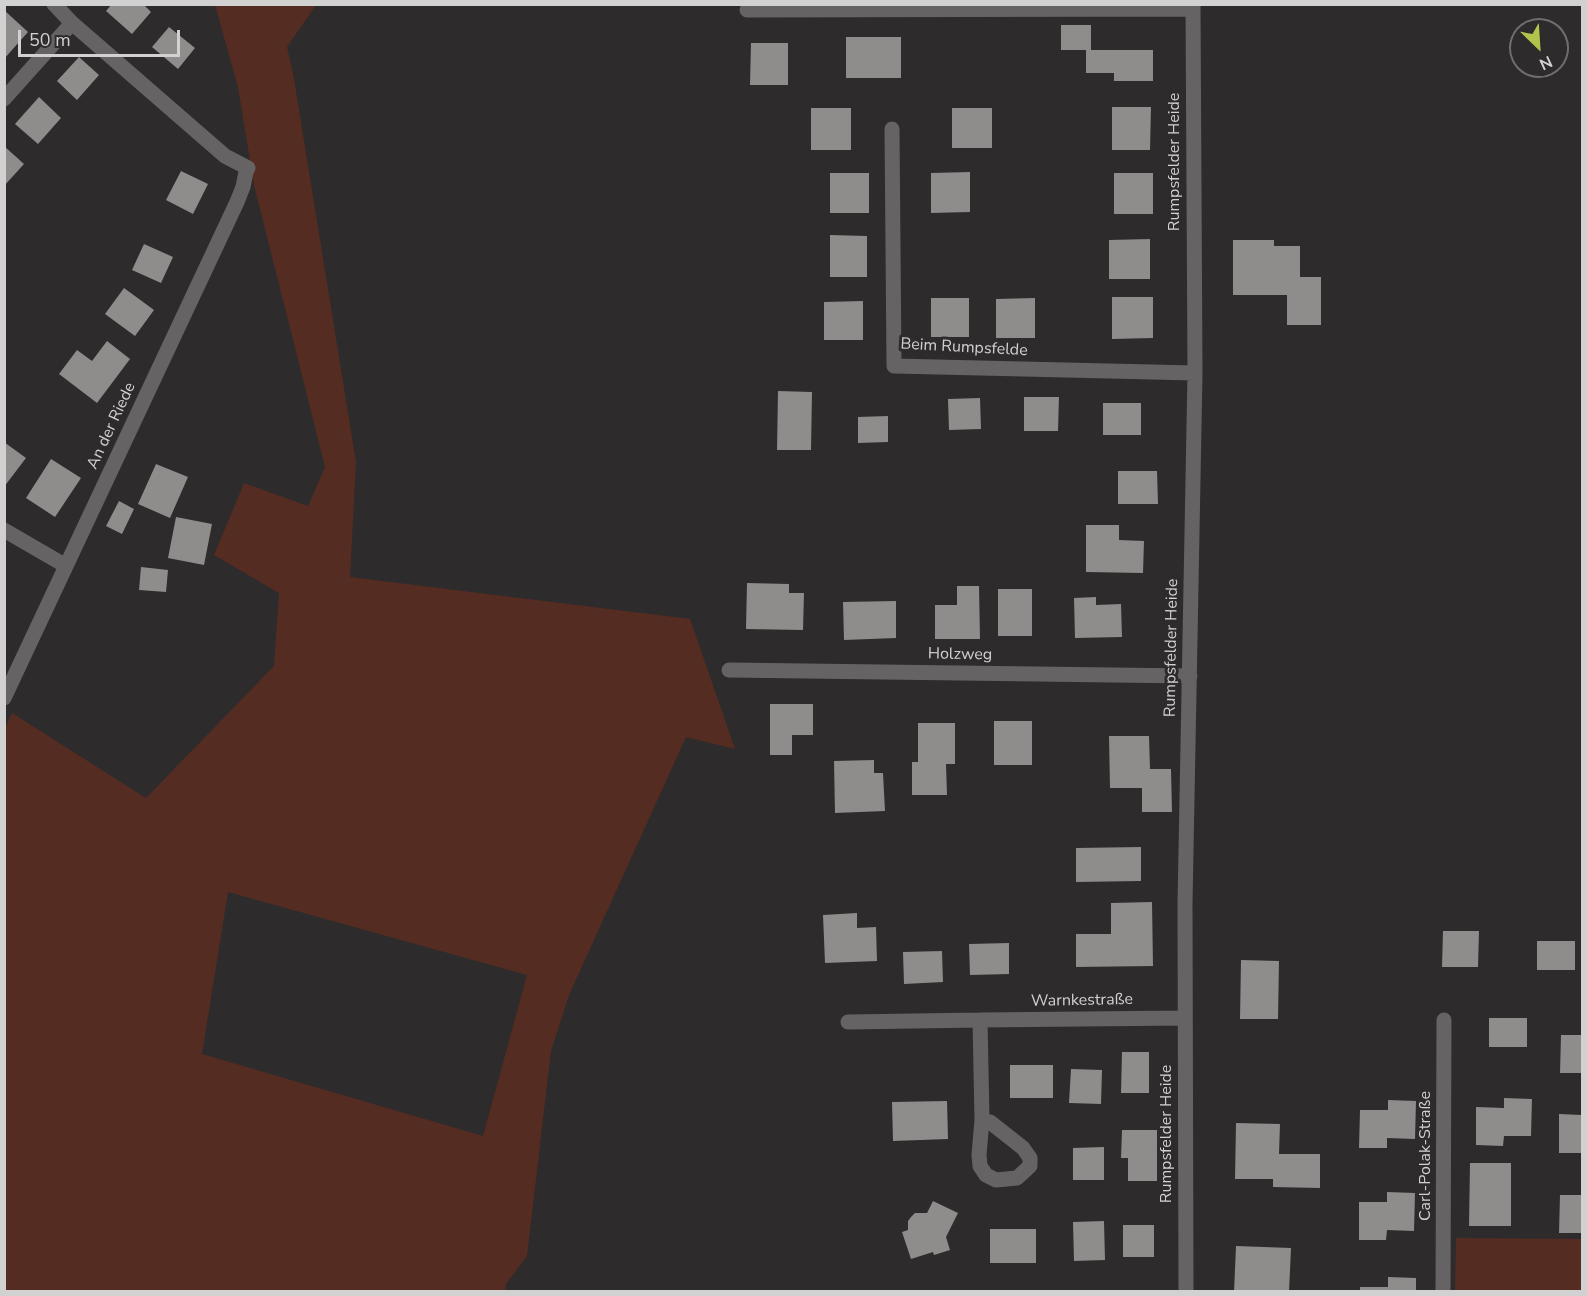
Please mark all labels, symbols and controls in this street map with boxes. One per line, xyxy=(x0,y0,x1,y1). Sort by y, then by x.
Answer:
scale bar xyxy=(21,18,183,56)
north arrow xyxy=(1509,18,1569,78)
text: 50 m xyxy=(29,28,71,52)
text: N xyxy=(1536,50,1556,75)
street label: Rumpsfelder Heide xyxy=(1165,93,1185,231)
street label: Beim Rumpsfelde xyxy=(900,335,1028,361)
street label: An der Riede xyxy=(84,380,140,472)
street label: Rumpsfelder Heide xyxy=(1161,579,1183,717)
street label: Holzweg xyxy=(928,645,992,665)
street label: Warnkestraße xyxy=(1031,991,1133,1011)
street label: Rumpsfelder Heide xyxy=(1157,1065,1177,1203)
street label: Carl-Polak-Straße xyxy=(1416,1091,1436,1221)

